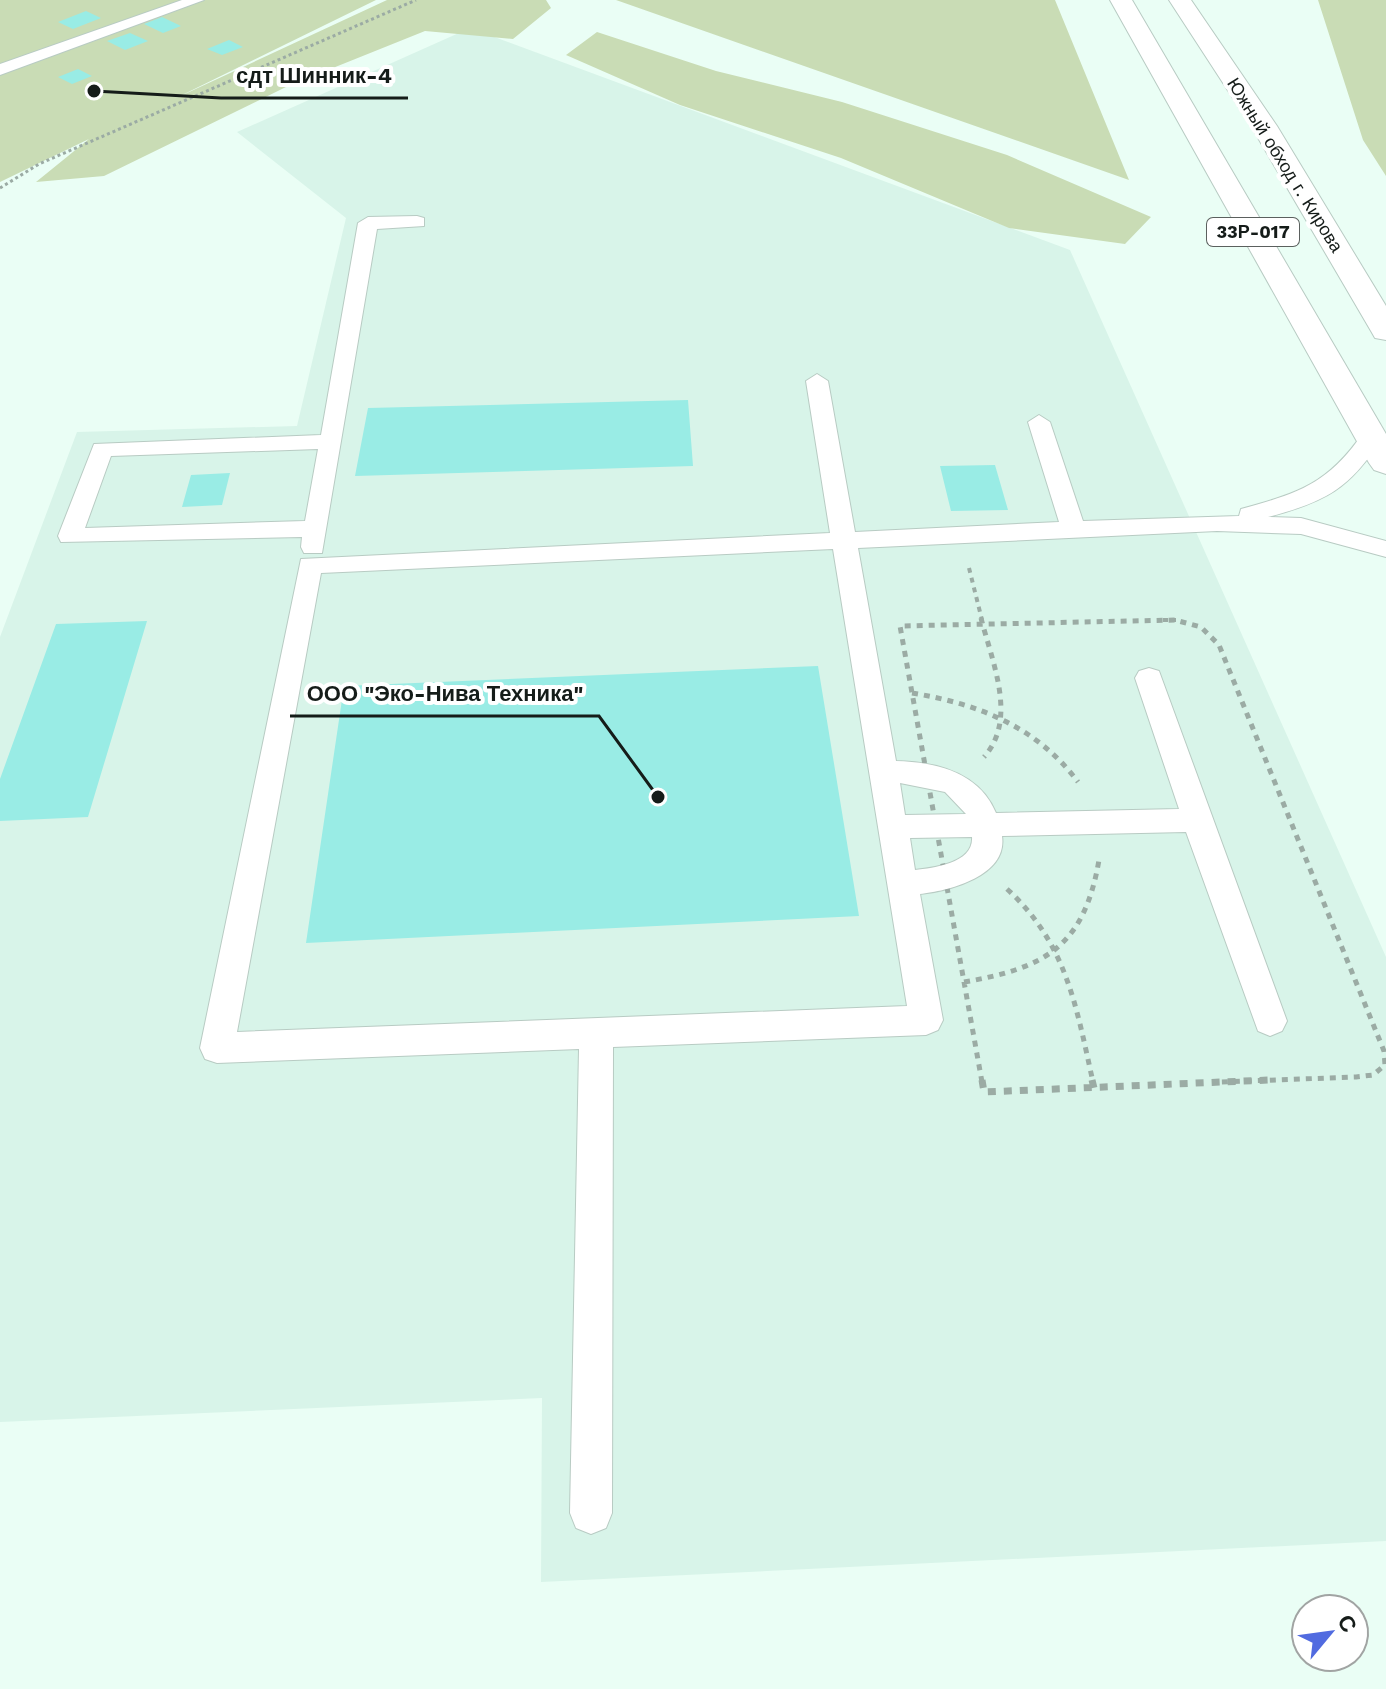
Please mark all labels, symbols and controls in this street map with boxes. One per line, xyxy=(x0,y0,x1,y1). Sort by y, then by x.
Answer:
callout: сдт Шинник-4 xyxy=(221,52,408,98)
text: сдт Шинник-4 xyxy=(236,63,392,88)
street label: Южный обход г. Кирова xyxy=(1223,74,1348,257)
road number: 33Р-017 xyxy=(1207,218,1299,246)
callout: ООО "Эко-Нива Техника" xyxy=(290,670,599,716)
text: ООО "Эко-Нива Техника" xyxy=(307,681,583,706)
north arrow xyxy=(1290,1593,1370,1673)
text: С xyxy=(1332,1611,1362,1637)

